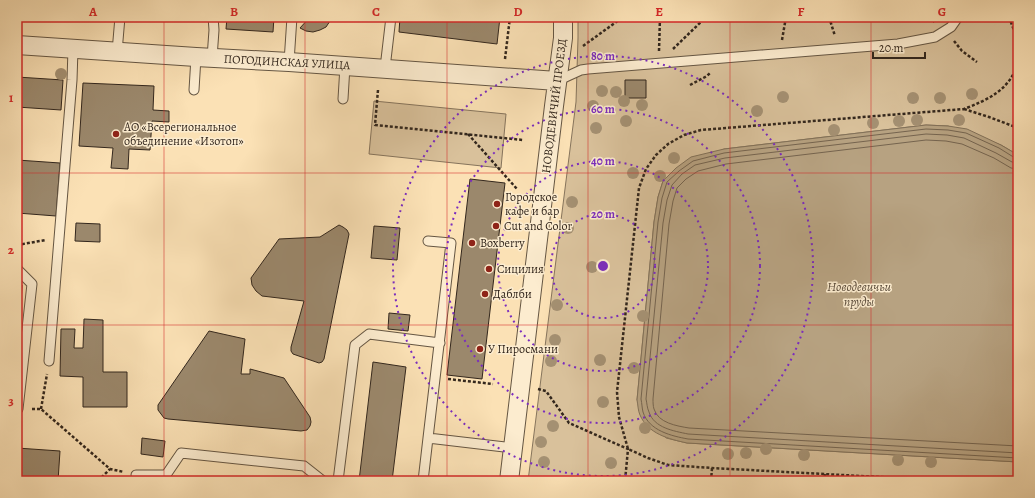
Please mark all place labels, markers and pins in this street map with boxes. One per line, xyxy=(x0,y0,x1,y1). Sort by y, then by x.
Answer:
place label: АО «Всерегиональное объединение «Изотоп» xyxy=(123,119,244,149)
marker: АО «Всерегиональное объединение «Изотоп» xyxy=(111,129,121,139)
place label: Городское кафе и бар xyxy=(505,189,559,219)
marker: Городское кафе и бар xyxy=(492,199,502,209)
place label: Cut and Color xyxy=(504,218,572,234)
marker: Cut and Color xyxy=(491,221,501,231)
place label: Boxberry xyxy=(480,235,525,251)
marker: Boxberry xyxy=(467,238,477,248)
centre of rings xyxy=(596,259,610,273)
place label: Сицилия xyxy=(497,261,544,277)
marker: Сицилия xyxy=(484,264,494,274)
place label: Даблби xyxy=(493,286,532,302)
marker: Даблби xyxy=(480,289,490,299)
place label: У Пиросмани xyxy=(488,341,558,357)
marker: У Пиросмани xyxy=(475,344,485,354)

